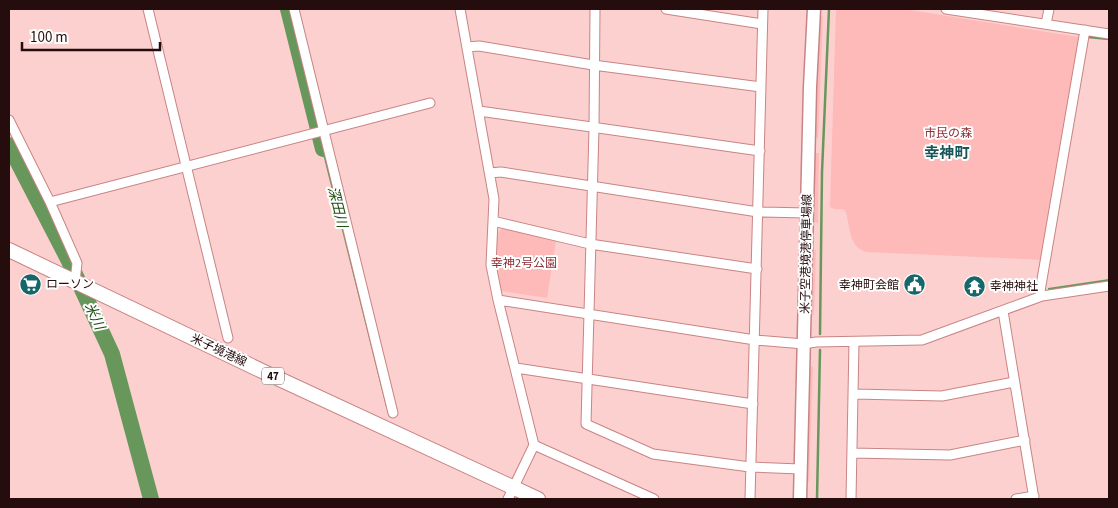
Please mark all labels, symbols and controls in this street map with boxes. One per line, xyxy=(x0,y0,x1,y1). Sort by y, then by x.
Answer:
scale bar xyxy=(22,20,160,52)
text: 100 m xyxy=(30,27,68,48)
park label: 市民の森 xyxy=(924,125,972,142)
district label: 幸神町 xyxy=(924,143,970,164)
water label: 深田川 xyxy=(322,184,352,232)
street label: 米子空港境港停車場線 xyxy=(797,194,816,314)
park label: 幸神2号公園 xyxy=(491,255,557,272)
supermarket icon: ローソン xyxy=(18,272,42,296)
public building icon: 幸神町会館 xyxy=(903,273,927,297)
temple icon: 幸神神社 xyxy=(962,274,986,298)
place label: ローソン xyxy=(46,276,94,293)
place label: 幸神町会館 xyxy=(839,277,899,294)
place label: 幸神神社 xyxy=(990,278,1038,295)
water label: 米川 xyxy=(79,300,110,335)
street label: 米子境港線 xyxy=(188,330,250,371)
road number: 47 xyxy=(262,368,284,384)

